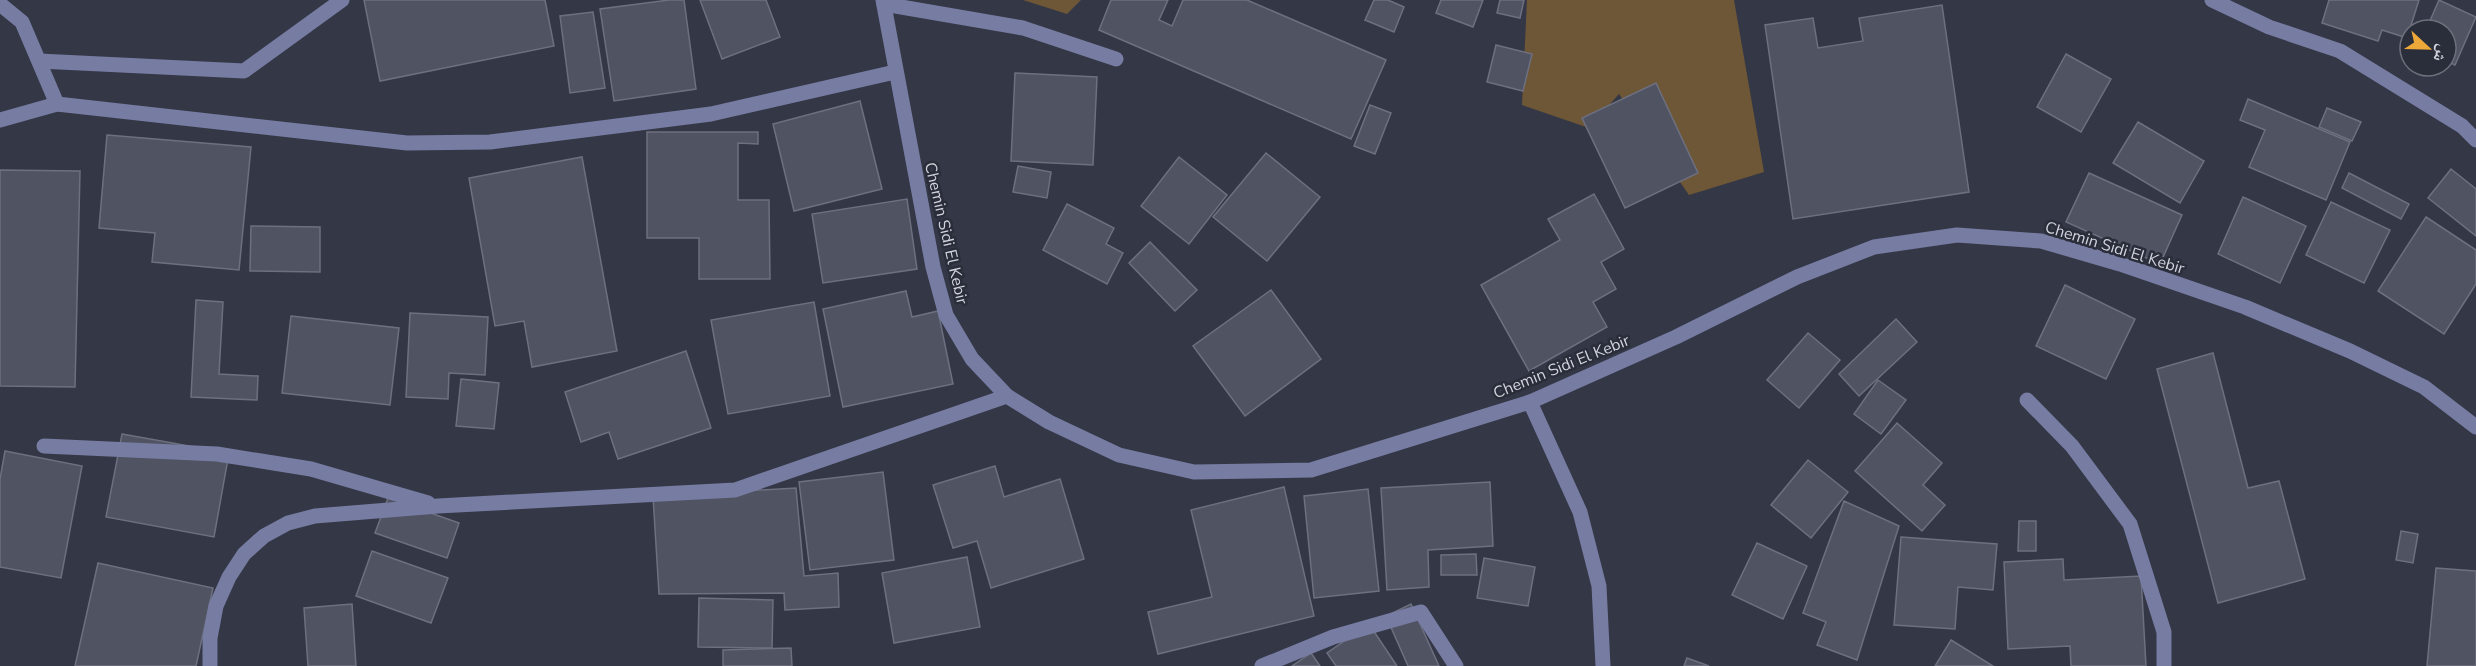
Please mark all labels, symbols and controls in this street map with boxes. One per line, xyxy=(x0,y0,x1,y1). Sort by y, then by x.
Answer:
north arrow xyxy=(2398,18,2458,78)
text: ش xyxy=(2428,41,2454,65)
street label: Chemin Sidi El Kebir xyxy=(919,160,973,307)
street label: Chemin Sidi El Kebir xyxy=(2042,216,2187,280)
street label: Chemin Sidi El Kebir xyxy=(1490,329,1633,404)

